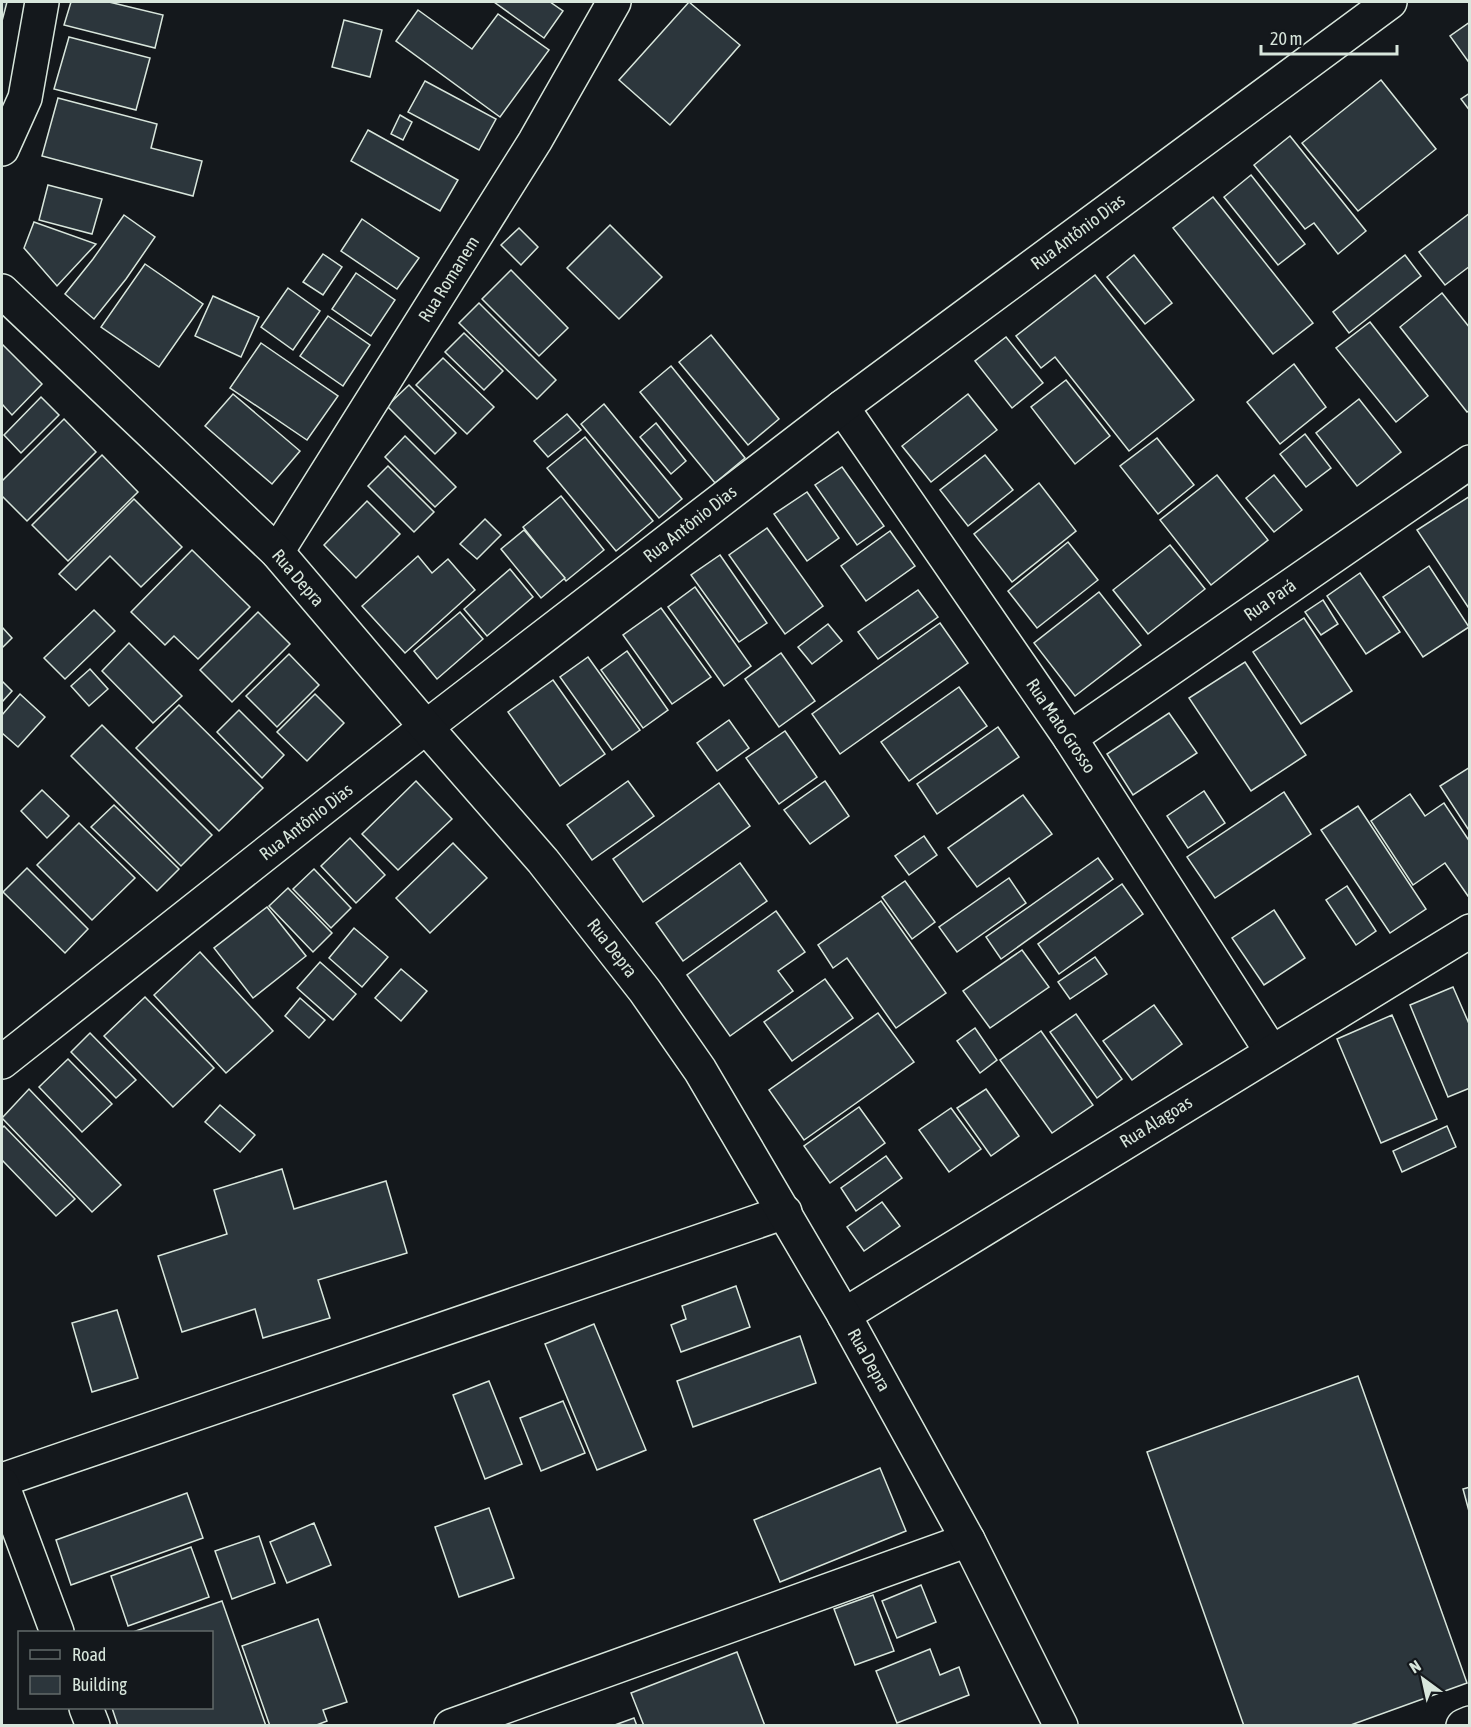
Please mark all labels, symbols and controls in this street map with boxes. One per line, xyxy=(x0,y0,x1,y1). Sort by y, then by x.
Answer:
scale bar xyxy=(1261,18,1398,56)
text: 20 m xyxy=(1270,28,1302,49)
street label: Rua Antônio Dias xyxy=(1027,189,1129,274)
street label: Rua Romanem xyxy=(414,232,483,326)
street label: Rua Antônio Dias xyxy=(639,481,740,566)
street label: Rua Depra xyxy=(268,545,329,610)
street label: Rua Pará xyxy=(1240,574,1300,625)
street label: Rua Mato Grosso xyxy=(1022,675,1101,777)
street label: Rua Antônio Dias xyxy=(255,779,356,864)
street label: Rua Depra xyxy=(583,914,642,981)
street label: Rua Alagoas xyxy=(1116,1091,1196,1152)
street label: Rua Depra xyxy=(844,1325,895,1395)
legend xyxy=(18,1631,213,1709)
text: Road xyxy=(72,1644,106,1665)
north arrow xyxy=(1393,1649,1453,1709)
text: N xyxy=(1406,1656,1424,1677)
text: Building xyxy=(72,1674,127,1695)

